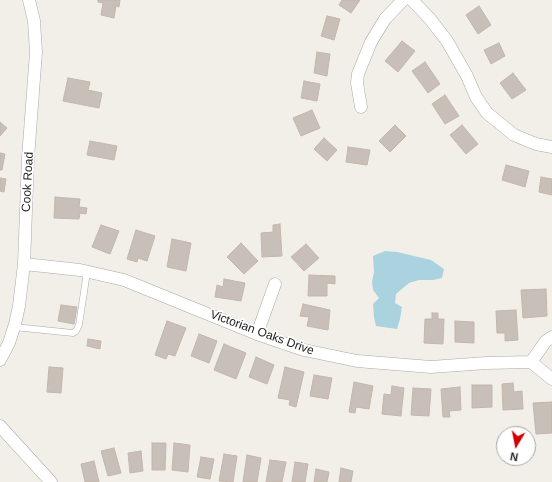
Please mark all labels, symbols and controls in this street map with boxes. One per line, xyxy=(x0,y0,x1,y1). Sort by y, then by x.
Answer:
street label: Cook Road xyxy=(19,152,37,212)
street label: Victorian Oaks Drive xyxy=(208,308,316,358)
north arrow xyxy=(496,426,536,466)
text: N xyxy=(509,450,519,463)

